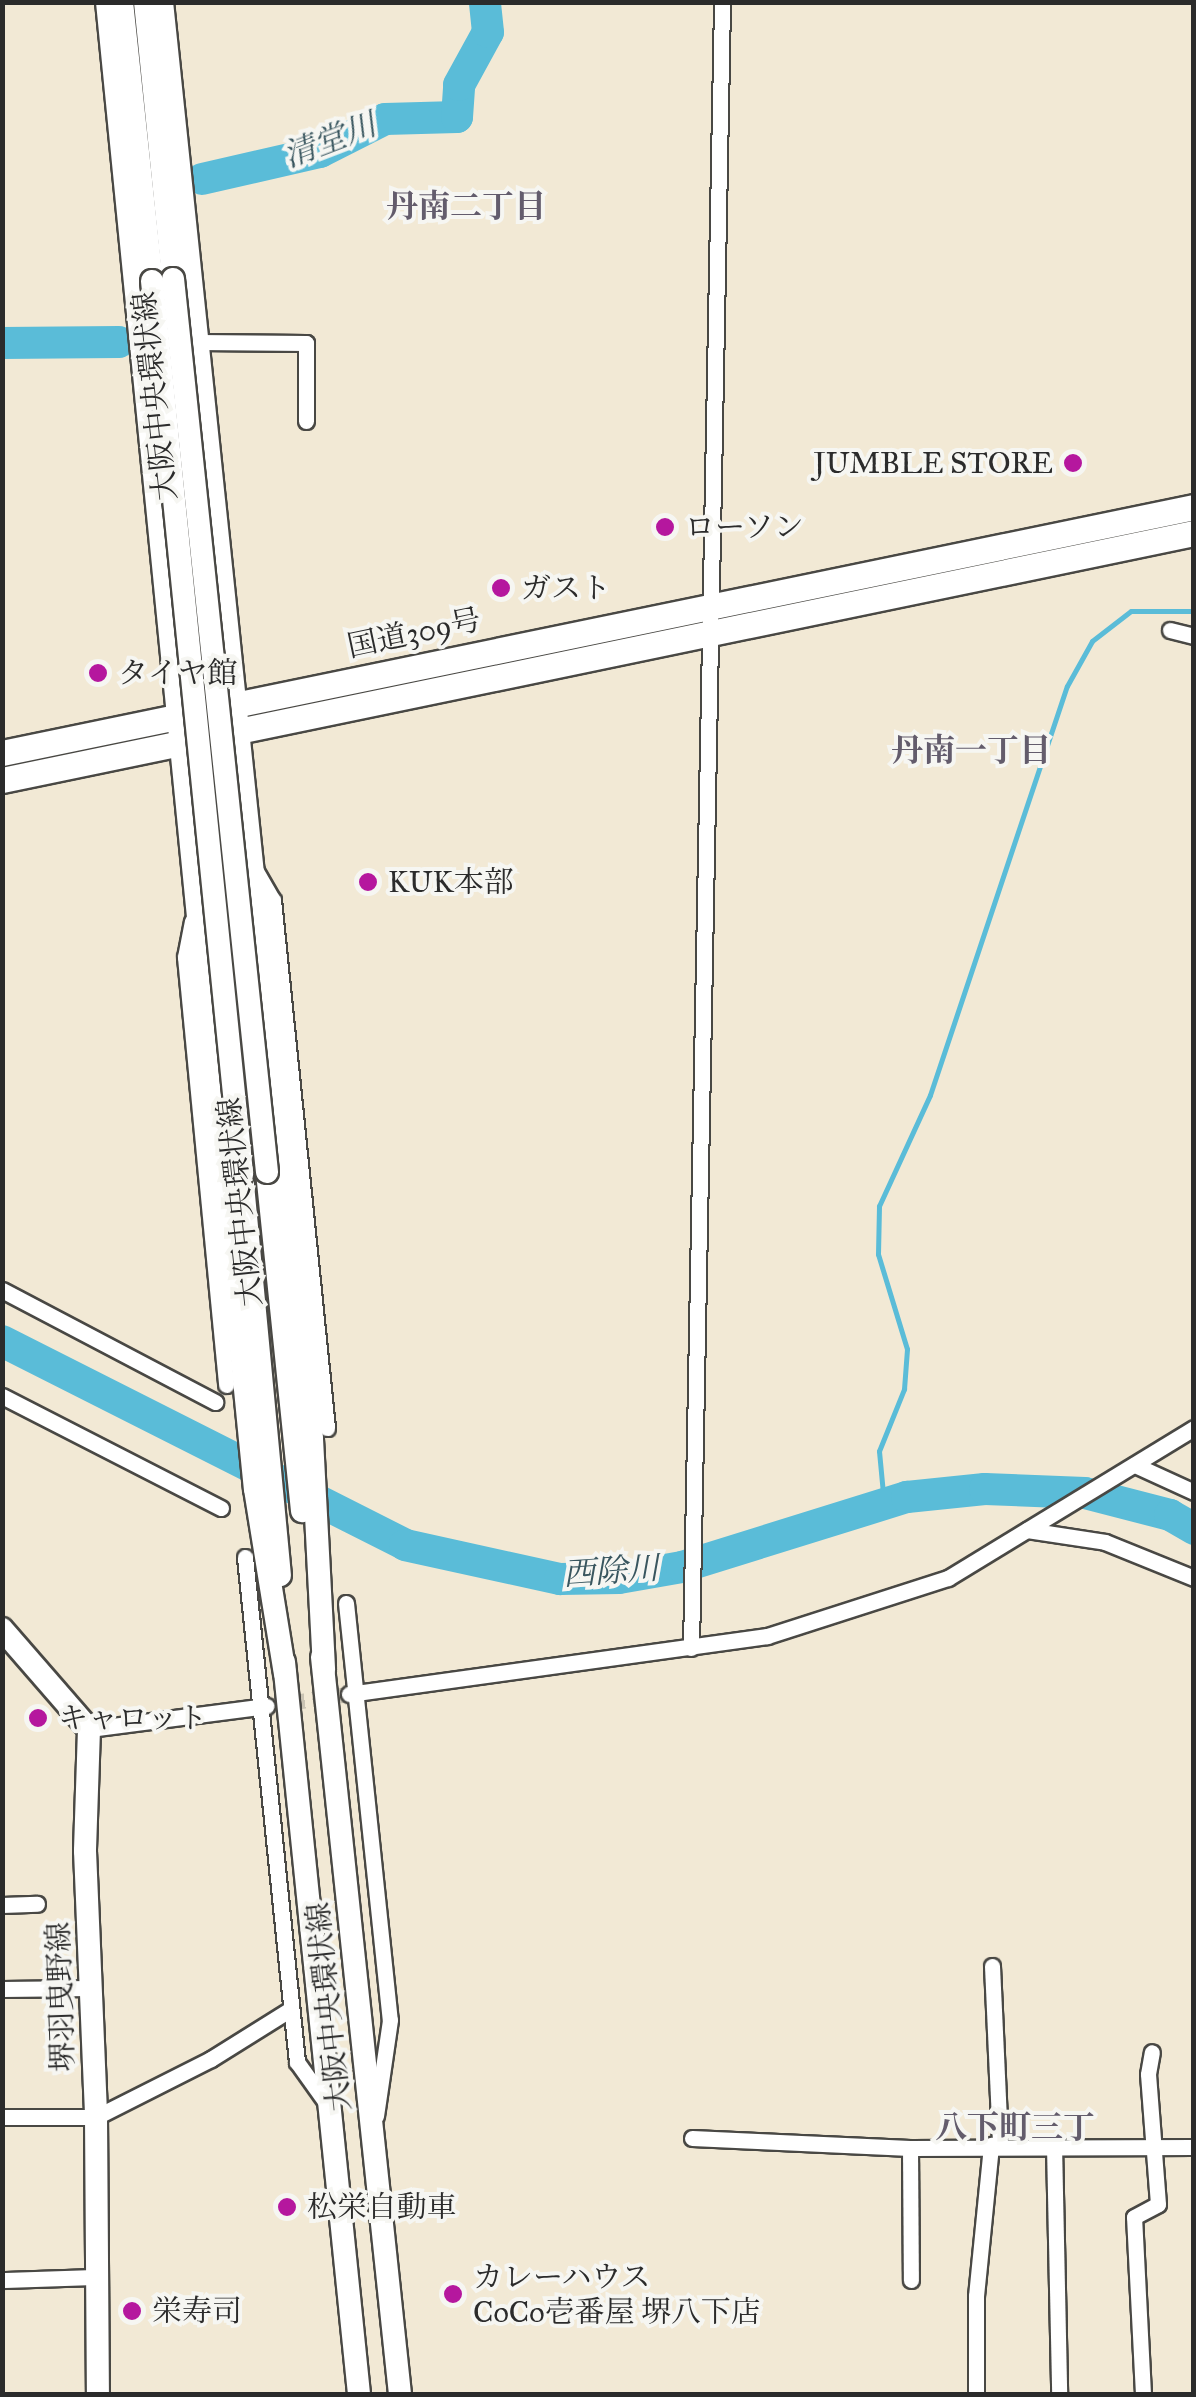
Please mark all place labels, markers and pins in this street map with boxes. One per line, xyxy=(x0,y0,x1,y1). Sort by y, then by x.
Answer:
place label: JUMBLE STORE xyxy=(814,445,1053,481)
marker: JUMBLE STORE xyxy=(1062,452,1084,474)
place label: ローソン xyxy=(685,509,805,545)
marker: ローソン xyxy=(654,516,676,538)
place label: ガスト xyxy=(521,570,611,606)
marker: ガスト xyxy=(490,577,512,599)
place label: タイヤ館 xyxy=(118,655,238,691)
marker: タイヤ館 xyxy=(87,662,109,684)
place label: KUK本部 xyxy=(388,864,514,900)
marker: KUK本部 xyxy=(357,871,379,893)
place label: キャロット xyxy=(58,1700,208,1736)
marker: キャロット xyxy=(27,1707,49,1729)
place label: 松栄自動車 xyxy=(307,2189,457,2225)
marker: 松栄自動車 xyxy=(276,2196,298,2218)
place label: カレーハウス CoCo壱番屋 堺八下店 xyxy=(473,2259,761,2330)
marker: カレーハウス CoCo壱番屋 堺八下店 xyxy=(442,2283,464,2305)
place label: 栄寿司 xyxy=(152,2293,242,2329)
marker: 栄寿司 xyxy=(121,2300,143,2322)

